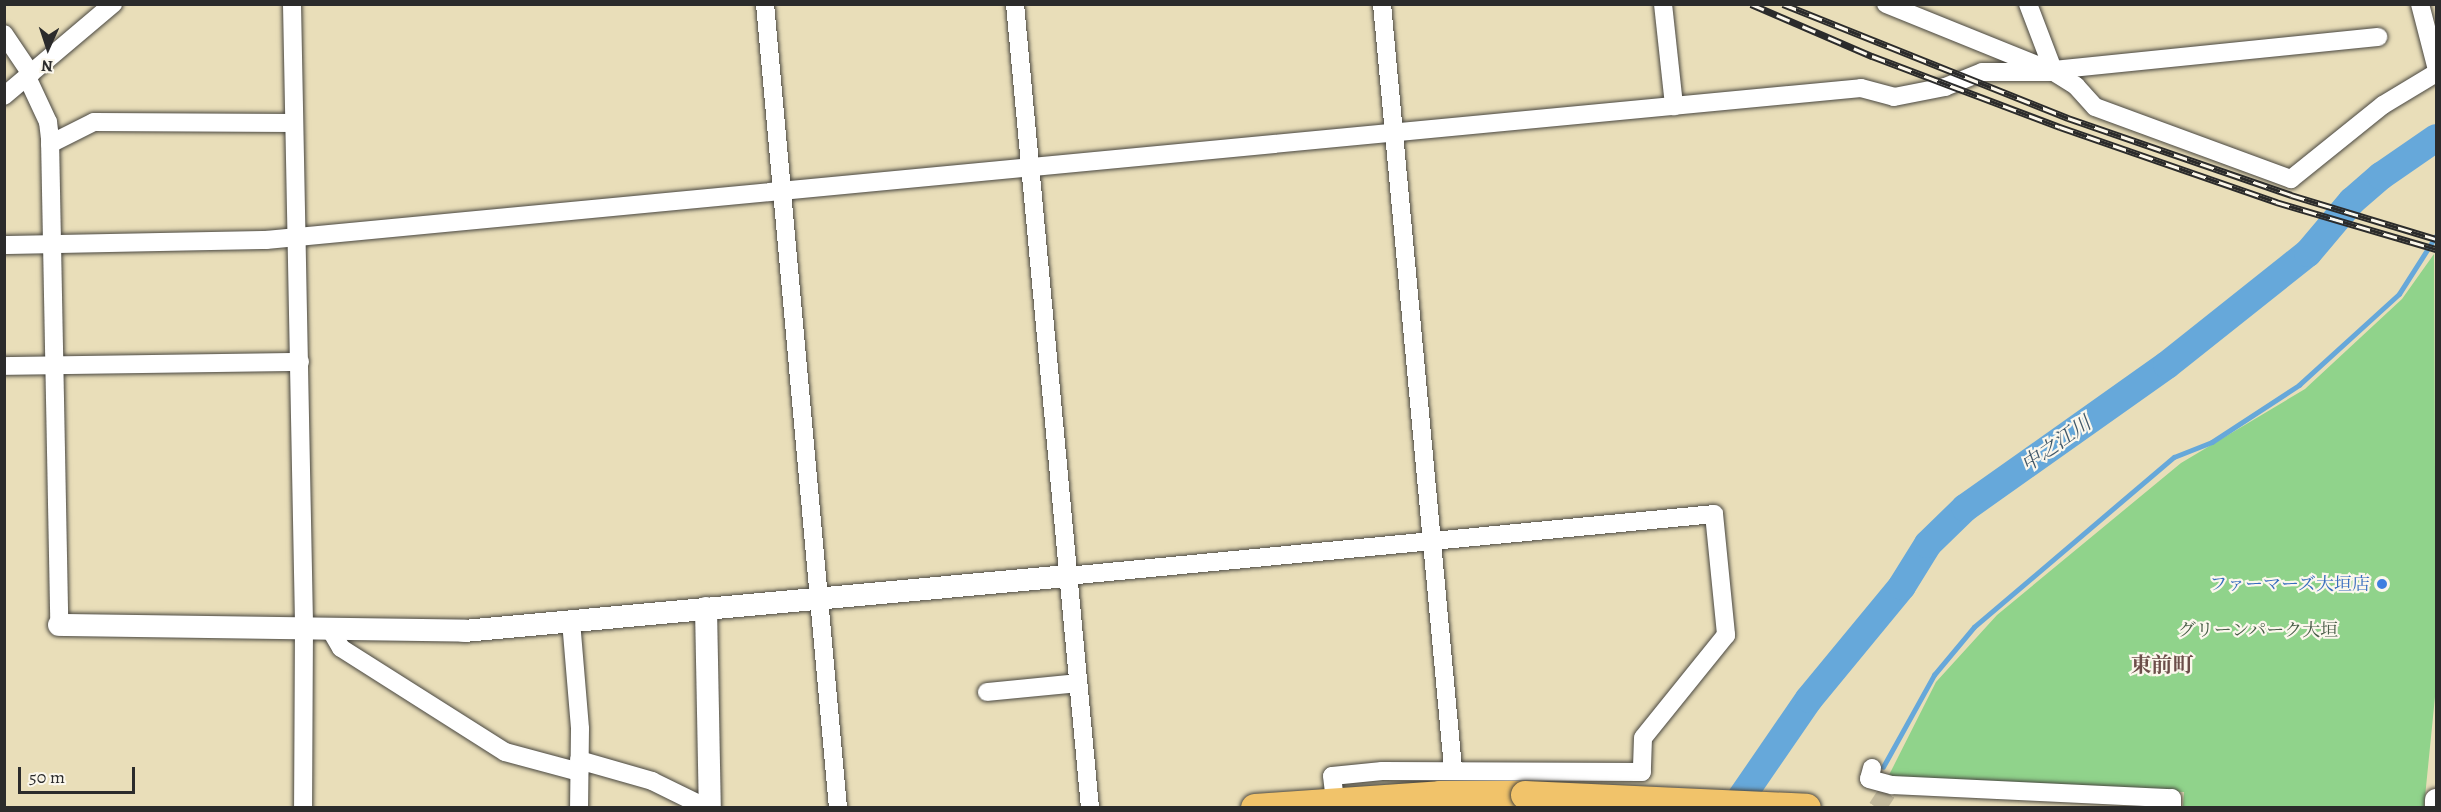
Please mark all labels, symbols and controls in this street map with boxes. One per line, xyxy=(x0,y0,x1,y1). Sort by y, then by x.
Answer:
north arrow xyxy=(18,18,78,78)
text: N xyxy=(41,55,53,77)
water label: 中之江川 xyxy=(2016,411,2096,477)
place label: ファーマーズ大垣店 xyxy=(2208,573,2370,595)
marker: ファーマーズ大垣店 xyxy=(2375,577,2389,591)
park label: グリーンパーク大垣 xyxy=(2177,619,2339,641)
district label: 東前町 xyxy=(2131,652,2193,678)
scale bar xyxy=(21,755,138,793)
text: 50 m xyxy=(29,765,65,789)

